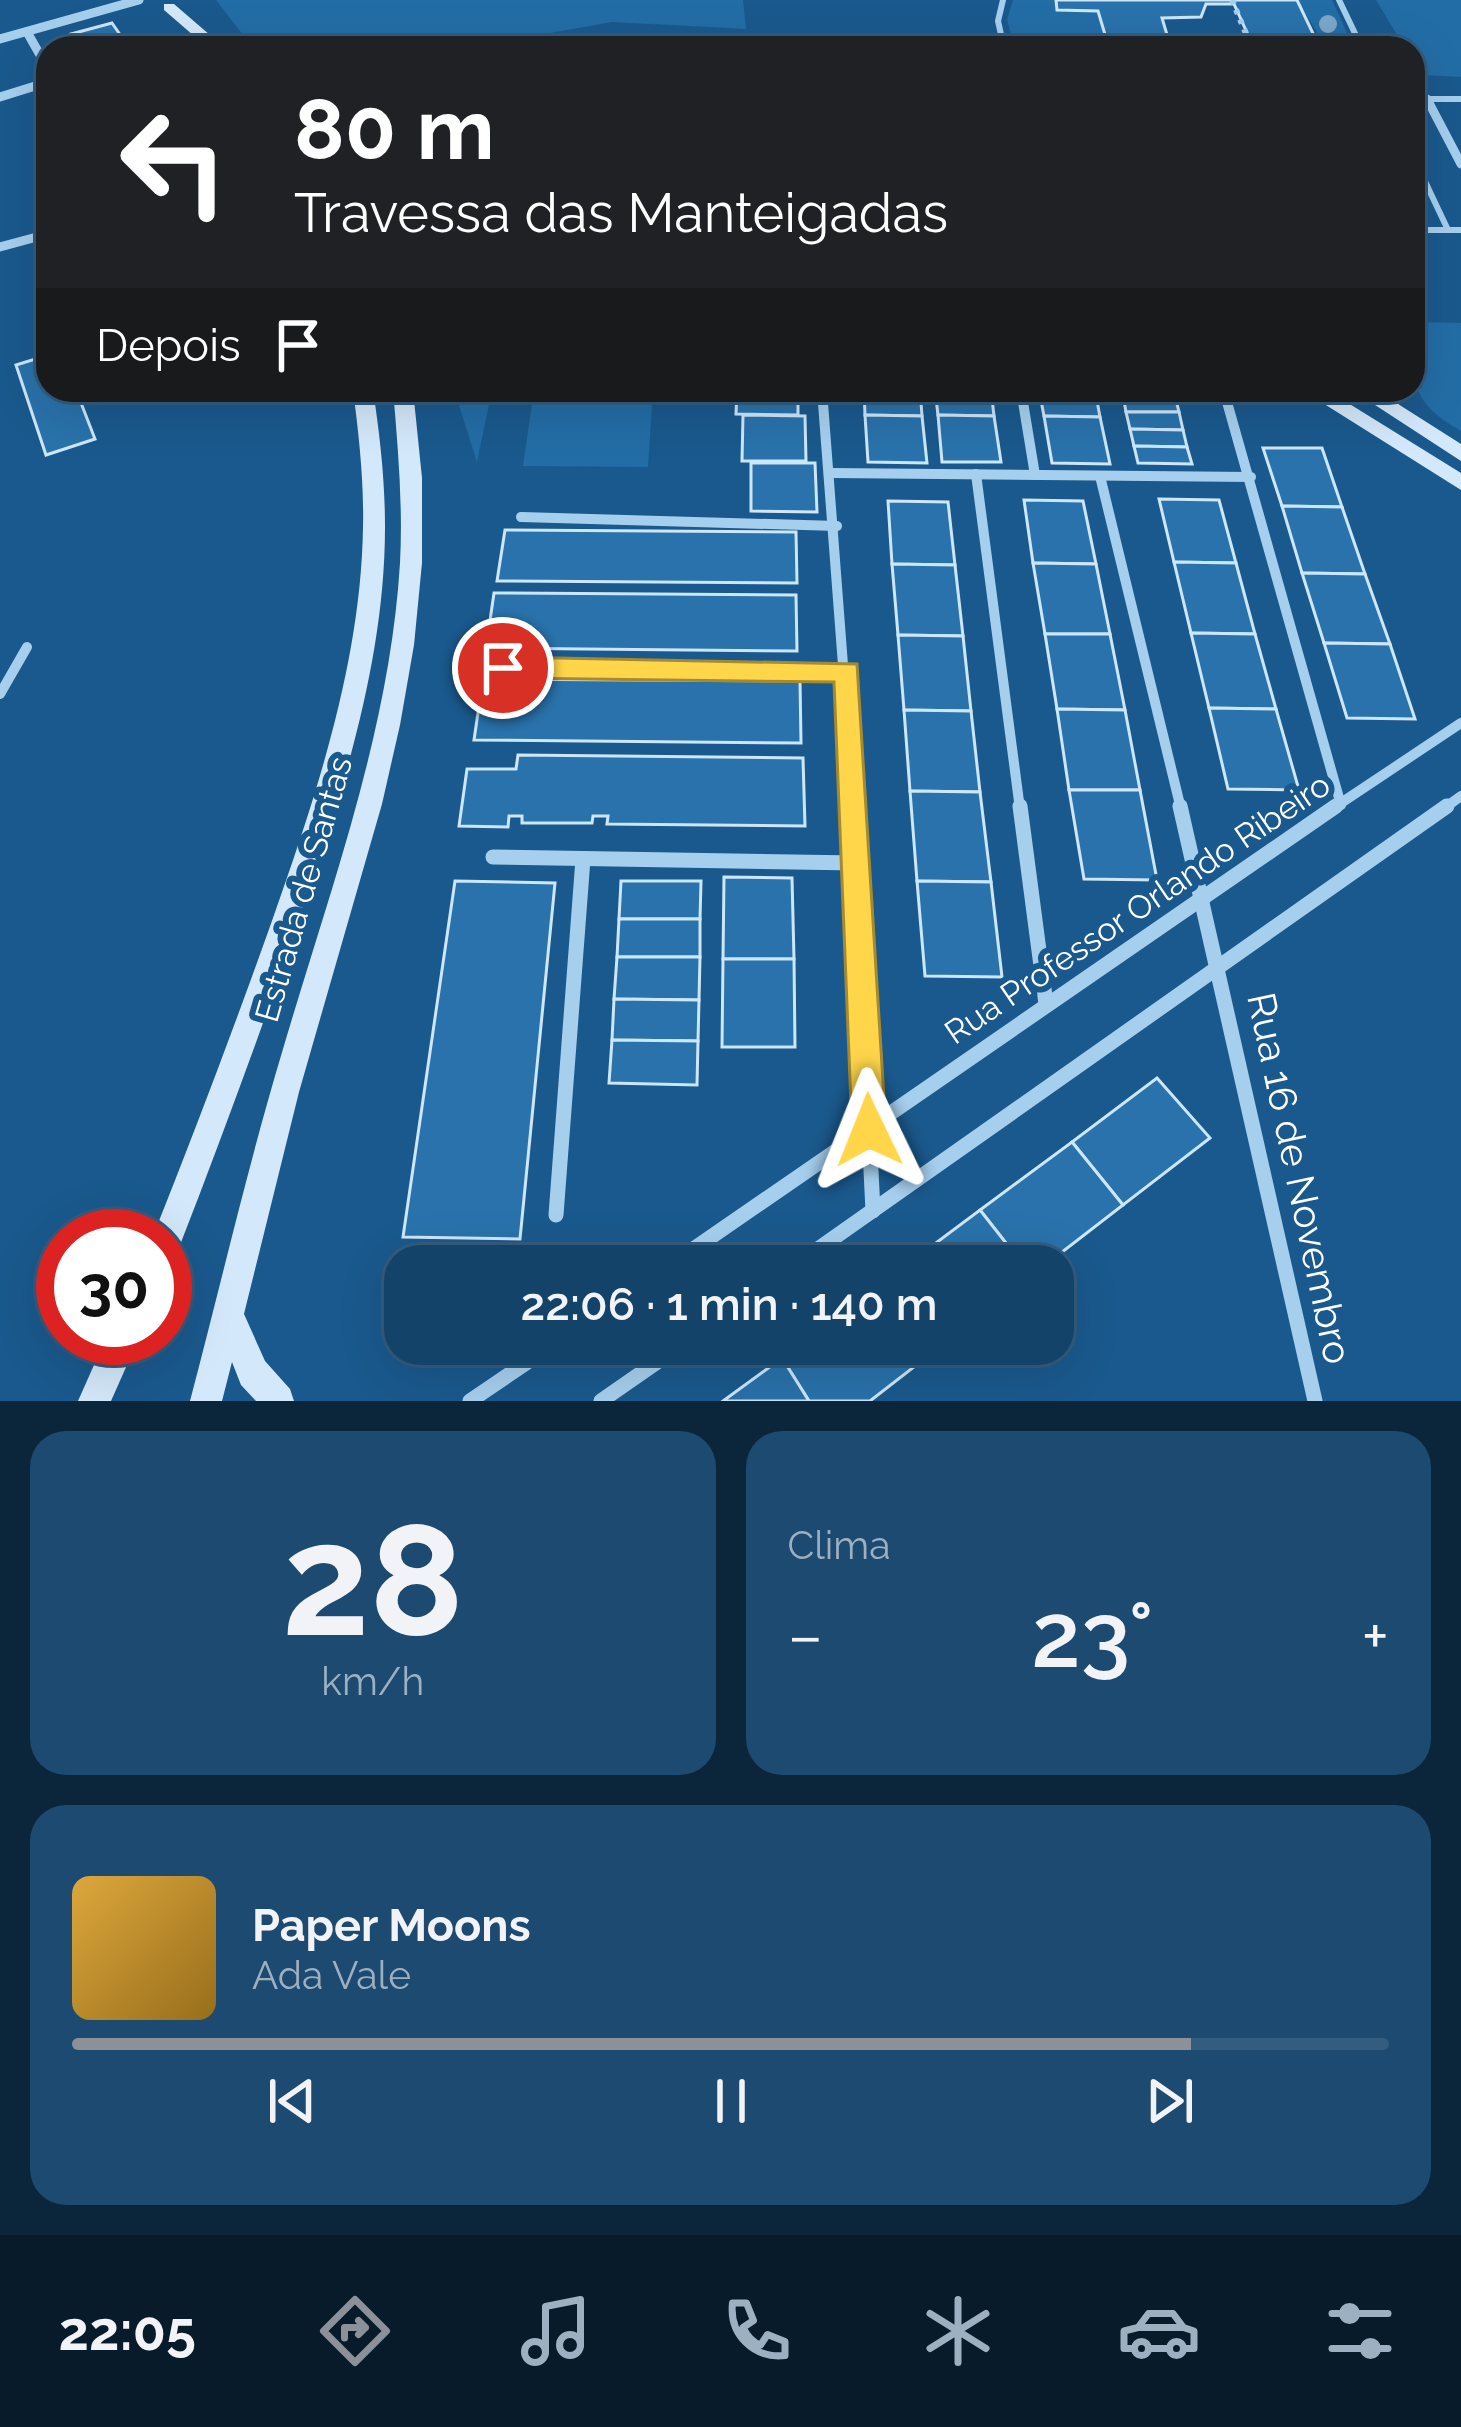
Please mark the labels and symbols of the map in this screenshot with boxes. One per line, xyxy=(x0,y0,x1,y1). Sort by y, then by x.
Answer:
pin xyxy=(452,617,554,719)
street label: Estrada de Santas xyxy=(247,752,360,1026)
street label: Rua Professor Orlando Ribeiro xyxy=(937,765,1337,1052)
street label: Rua 16 de Novembro xyxy=(1238,988,1362,1368)
position arrow xyxy=(806,1067,932,1193)
speed limit sign: 30 xyxy=(36,1209,192,1365)

